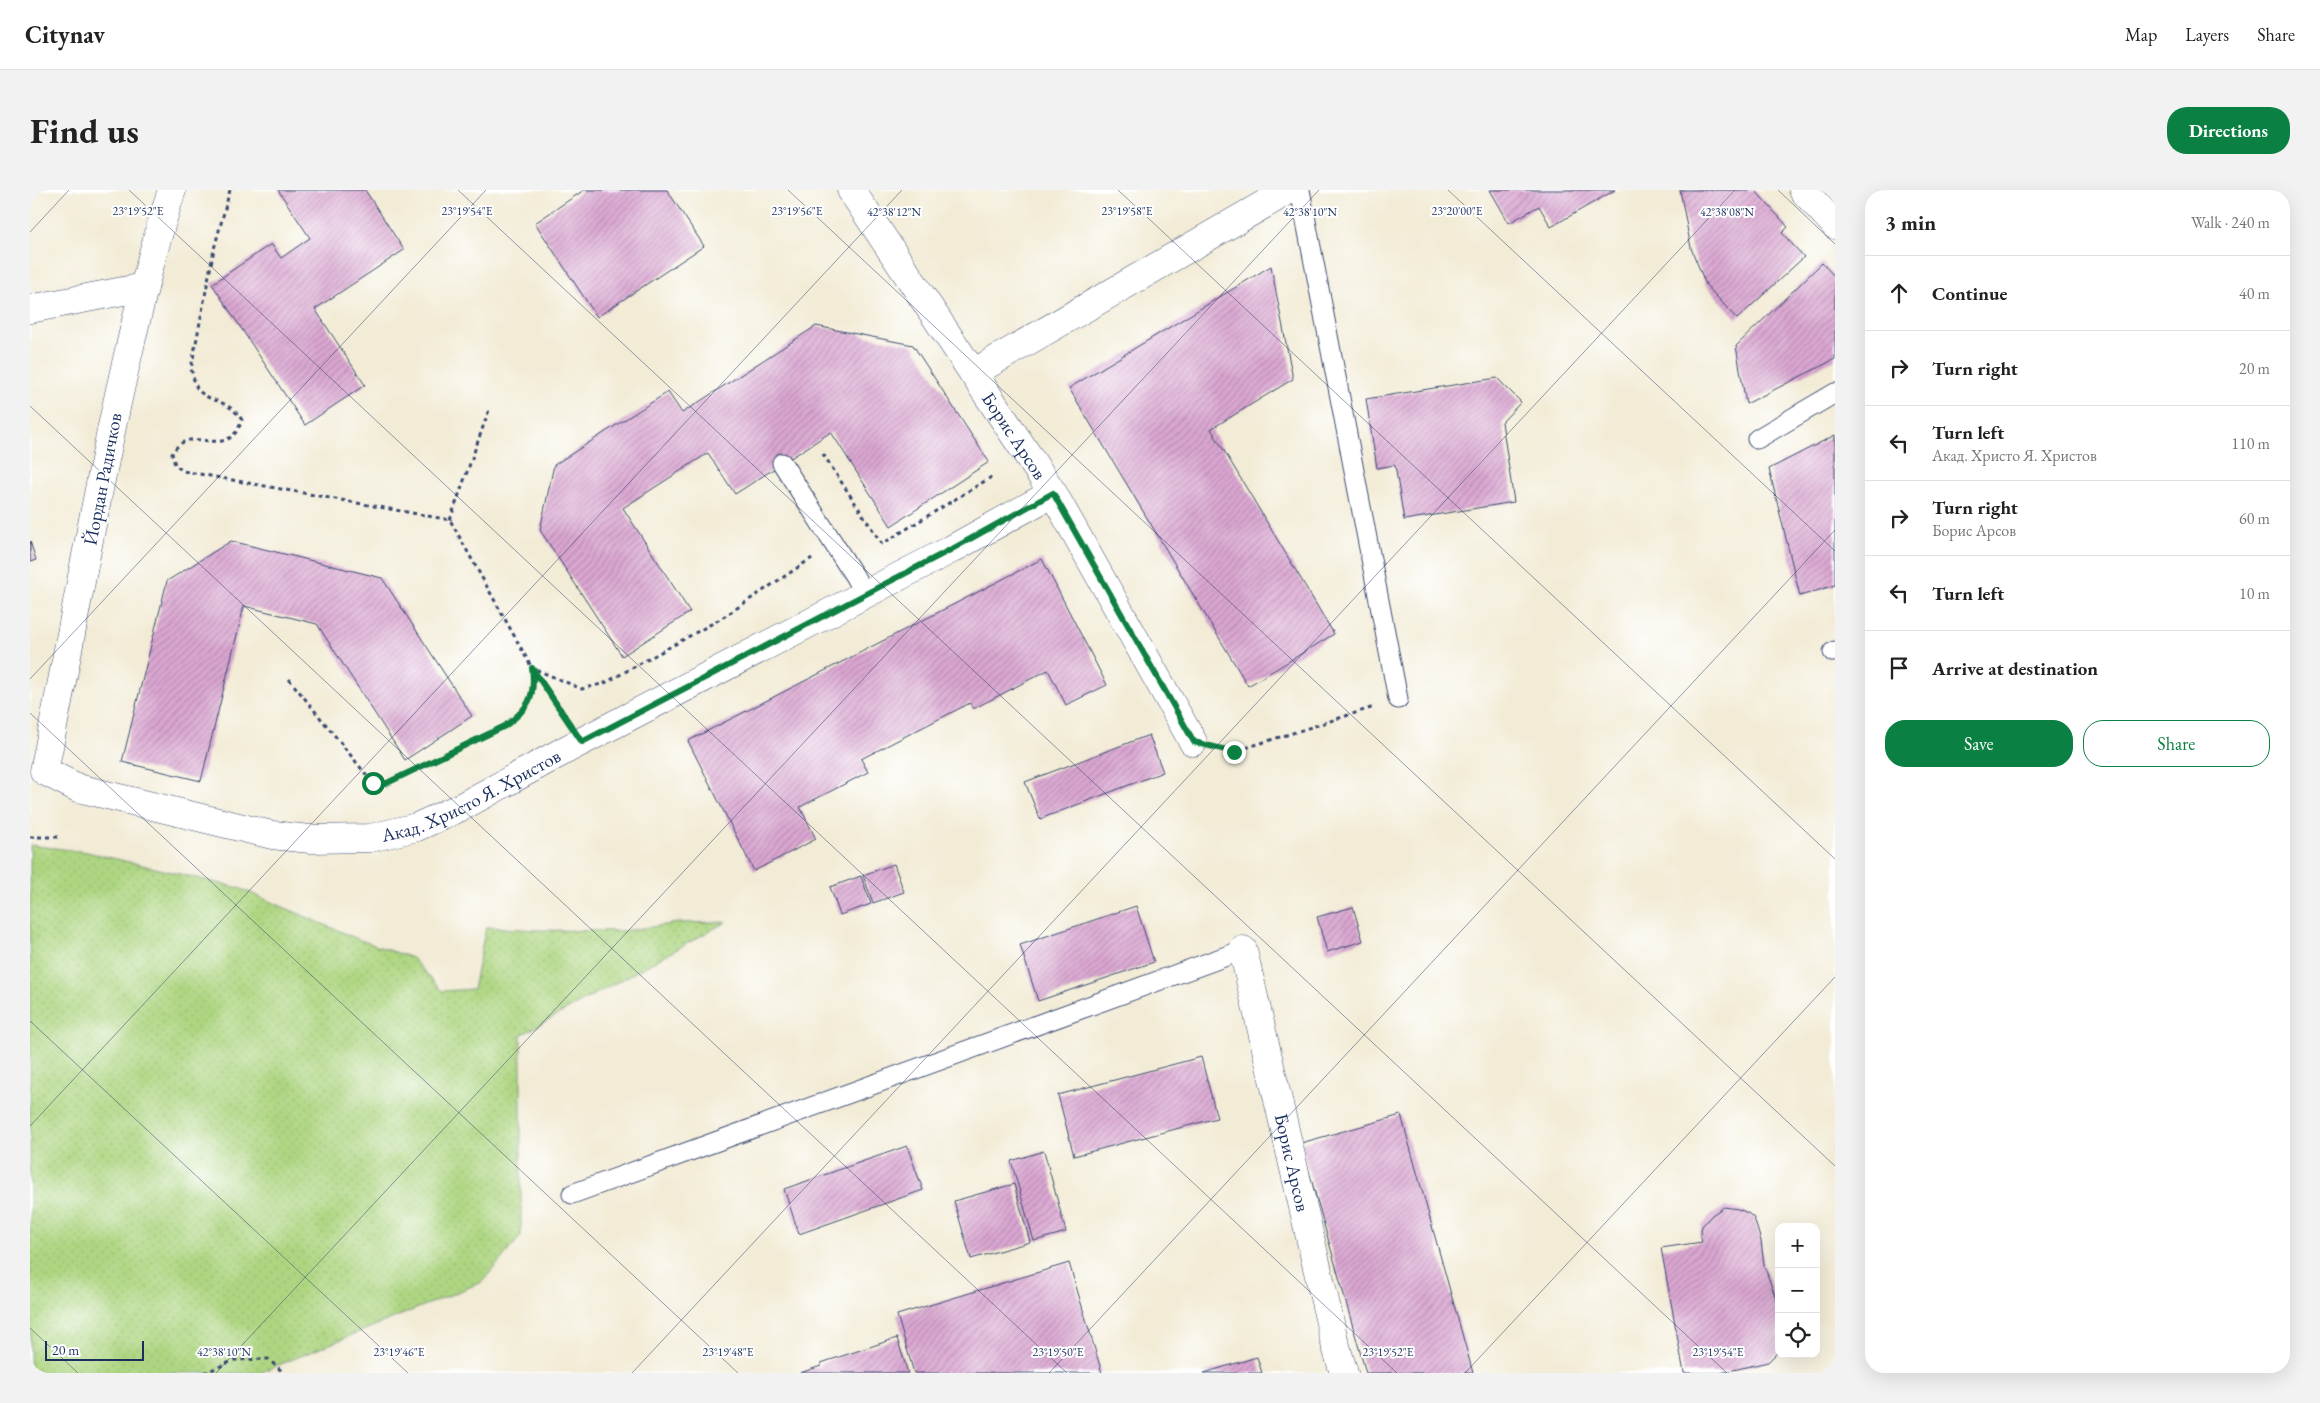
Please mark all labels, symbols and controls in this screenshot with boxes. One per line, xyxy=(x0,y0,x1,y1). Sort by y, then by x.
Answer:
text: Citynav xyxy=(25,19,105,50)
text: Map xyxy=(2125,23,2157,46)
text: Layers xyxy=(2185,23,2229,46)
text: Share xyxy=(2257,23,2295,46)
button: Directions xyxy=(2167,107,2290,154)
text: Find us xyxy=(30,108,139,153)
text: 23°19'52"E xyxy=(112,203,164,219)
text: 23°19'54"E xyxy=(441,203,493,219)
text: 23°19'56"E xyxy=(771,203,823,219)
text: 23°19'58"E xyxy=(1101,203,1153,219)
text: 23°20'00"E xyxy=(1431,203,1483,219)
text: 42°38'12"N xyxy=(867,204,921,220)
text: 42°38'10"N xyxy=(1283,204,1337,220)
text: 42°38'08"N xyxy=(1700,204,1754,220)
text: 3 min xyxy=(1885,209,1936,236)
text: Walk · 240 m xyxy=(2191,212,2270,233)
icon: ahead xyxy=(1885,279,1913,307)
text: Continue xyxy=(1932,281,2007,306)
text: 40 m xyxy=(2239,283,2270,304)
icon: right xyxy=(1885,354,1913,382)
text: Turn right xyxy=(1932,356,2018,381)
text: 20 m xyxy=(2239,358,2270,379)
street label: Борис Арсов xyxy=(976,387,1052,484)
street label: Йордан Радичков xyxy=(77,411,128,547)
text: Turn left xyxy=(1932,420,2004,445)
icon: left xyxy=(1885,429,1913,457)
text: 110 m xyxy=(2231,433,2270,454)
text: Акад. Христо Я. Христов xyxy=(1932,445,2097,466)
text: Turn right xyxy=(1932,495,2018,520)
icon: right xyxy=(1885,504,1913,532)
text: 60 m xyxy=(2239,508,2270,529)
text: Борис Арсов xyxy=(1932,520,2016,541)
icon: left xyxy=(1885,579,1913,607)
text: Turn left xyxy=(1932,581,2004,606)
text: 10 m xyxy=(2239,583,2270,604)
icon: arrive xyxy=(1885,654,1913,682)
text: Arrive at destination xyxy=(1932,656,2098,681)
button: Save xyxy=(1885,720,2073,767)
button: Share xyxy=(2083,720,2270,767)
route end xyxy=(1223,741,1246,764)
street label: Акад. Христо Я. Христов xyxy=(378,743,565,848)
route start xyxy=(362,772,385,795)
street label: Борис Арсов xyxy=(1269,1111,1316,1214)
map controls xyxy=(1775,1223,1820,1358)
button: + xyxy=(1775,1223,1820,1268)
button: − xyxy=(1775,1268,1820,1313)
button: locate xyxy=(1775,1313,1820,1358)
scale bar xyxy=(45,1338,144,1361)
text: 20 m xyxy=(52,1341,79,1359)
text: 42°38'10"N xyxy=(197,1344,251,1360)
text: 23°19'46"E xyxy=(373,1344,425,1360)
text: 23°19'48"E xyxy=(702,1344,754,1360)
text: 23°19'50"E xyxy=(1032,1344,1084,1360)
text: 23°19'52"E xyxy=(1362,1344,1414,1360)
text: 23°19'54"E xyxy=(1692,1344,1744,1360)

